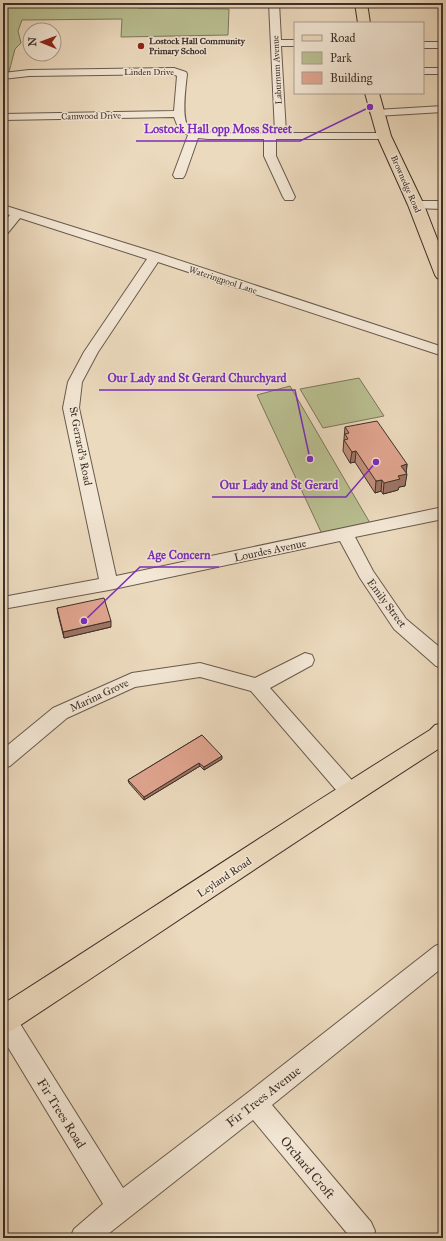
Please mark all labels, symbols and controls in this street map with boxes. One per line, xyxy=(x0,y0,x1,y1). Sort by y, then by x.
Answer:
north arrow xyxy=(22,22,62,62)
legend xyxy=(294,22,424,94)
text: Road xyxy=(330,31,356,45)
place label: Lostock Hall Community Primary School xyxy=(149,35,246,57)
street label: Laburnum Avenue xyxy=(269,35,284,105)
text: N xyxy=(26,36,39,47)
marker: Lostock Hall Community Primary School xyxy=(136,41,146,51)
text: Park xyxy=(330,51,352,65)
street label: Linden Drive xyxy=(124,66,174,77)
text: Building xyxy=(330,71,373,86)
street label: Camwood Drive xyxy=(61,109,121,122)
callout: Lostock Hall opp Moss Street xyxy=(136,117,300,141)
text: Lostock Hall opp Moss Street xyxy=(144,122,293,137)
street label: Brownedge Road xyxy=(388,153,424,215)
street label: Wateringpool Lane xyxy=(187,263,259,297)
callout: Our Lady and St Gerard Churchyard xyxy=(99,366,295,390)
text: Our Lady and St Gerard Churchyard xyxy=(107,371,288,386)
street label: St Gerrard's Road xyxy=(66,405,95,487)
callout: Our Lady and St Gerard xyxy=(212,473,346,497)
text: Our Lady and St Gerard xyxy=(220,478,339,493)
street label: Lourdes Avenue xyxy=(233,536,308,564)
callout: Age Concern xyxy=(140,543,219,567)
text: Age Concern xyxy=(146,548,211,563)
street label: Emily Street xyxy=(364,576,409,630)
street label: Marina Grove xyxy=(68,676,131,715)
street label: Leyland Road xyxy=(195,854,254,900)
street label: Fir Trees Avenue xyxy=(223,1062,305,1131)
street label: Fir Trees Road xyxy=(33,1076,89,1152)
street label: Orchard Croft xyxy=(277,1133,338,1202)

